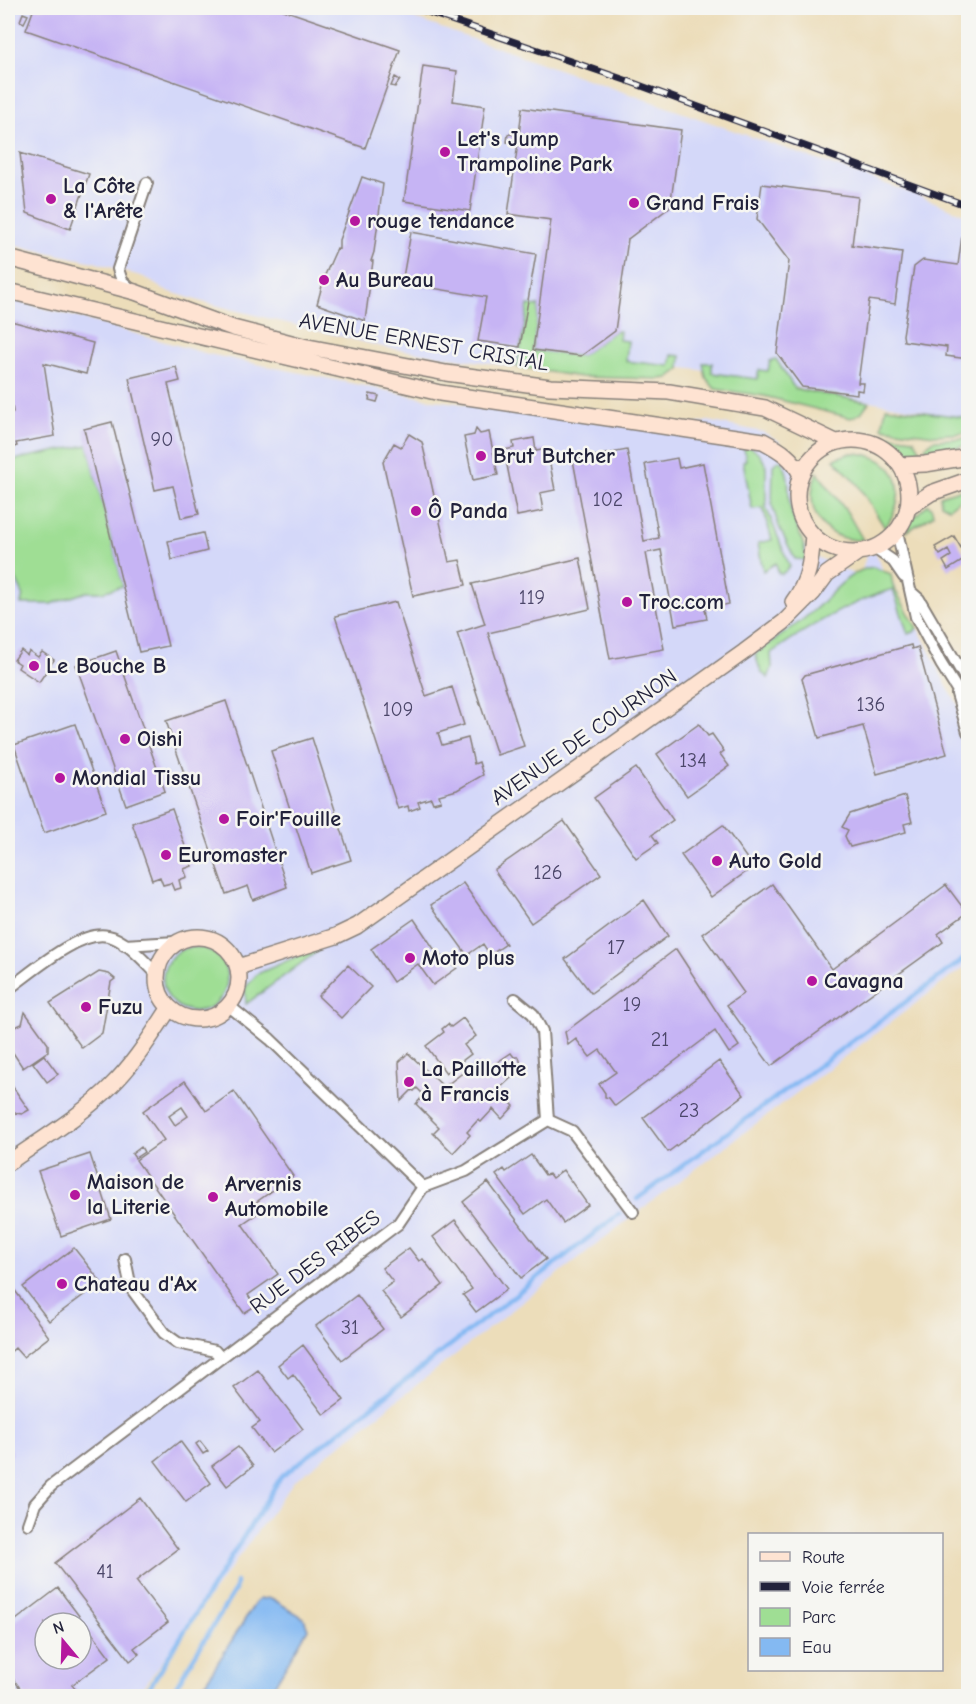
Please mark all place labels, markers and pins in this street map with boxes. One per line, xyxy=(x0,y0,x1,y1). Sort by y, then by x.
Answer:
place label: Let's Jump Trampoline Park xyxy=(457,126,613,177)
marker: Let's Jump Trampoline Park xyxy=(438,145,452,159)
place label: La Côte & l'Arête xyxy=(63,173,143,224)
place label: Grand Frais xyxy=(646,190,759,216)
marker: La Côte & l'Arête xyxy=(44,192,58,206)
marker: Grand Frais xyxy=(627,196,641,210)
place label: rouge tendance xyxy=(367,208,514,234)
marker: rouge tendance xyxy=(348,214,362,228)
place label: Au Bureau xyxy=(336,267,434,293)
marker: Au Bureau xyxy=(317,273,331,287)
place label: Brut Butcher xyxy=(493,443,615,469)
marker: Brut Butcher xyxy=(474,449,488,463)
place label: Ô Panda xyxy=(428,497,508,524)
marker: Ô Panda xyxy=(409,504,423,518)
place label: Troc.com xyxy=(639,589,724,615)
marker: Troc.com xyxy=(620,595,634,609)
place label: Le Bouche B xyxy=(46,653,166,679)
marker: Le Bouche B xyxy=(27,659,41,673)
place label: Oishi xyxy=(137,726,183,752)
marker: Oishi xyxy=(118,732,132,746)
place label: Mondial Tissu xyxy=(72,765,201,791)
marker: Mondial Tissu xyxy=(53,771,67,785)
place label: Foir'Fouille xyxy=(236,806,341,832)
marker: Foir'Fouille xyxy=(217,812,231,826)
place label: Euromaster xyxy=(178,842,287,868)
marker: Euromaster xyxy=(159,848,173,862)
place label: Auto Gold xyxy=(729,848,822,874)
marker: Auto Gold xyxy=(710,854,724,868)
place label: Moto plus xyxy=(422,945,514,971)
marker: Moto plus xyxy=(403,951,417,965)
place label: Cavagna xyxy=(824,968,904,994)
marker: Cavagna xyxy=(805,974,819,988)
place label: Fuzu xyxy=(98,994,143,1020)
marker: Fuzu xyxy=(79,1000,93,1014)
place label: La Paillotte à Francis xyxy=(421,1056,527,1107)
marker: La Paillotte à Francis xyxy=(402,1075,416,1089)
place label: Maison de la Literie xyxy=(87,1169,184,1220)
place label: Arvernis Automobile xyxy=(225,1171,329,1222)
marker: Maison de la Literie xyxy=(68,1188,82,1202)
marker: Arvernis Automobile xyxy=(206,1190,220,1204)
place label: Chateau d'Ax xyxy=(74,1271,197,1297)
marker: Chateau d'Ax xyxy=(55,1277,69,1291)

